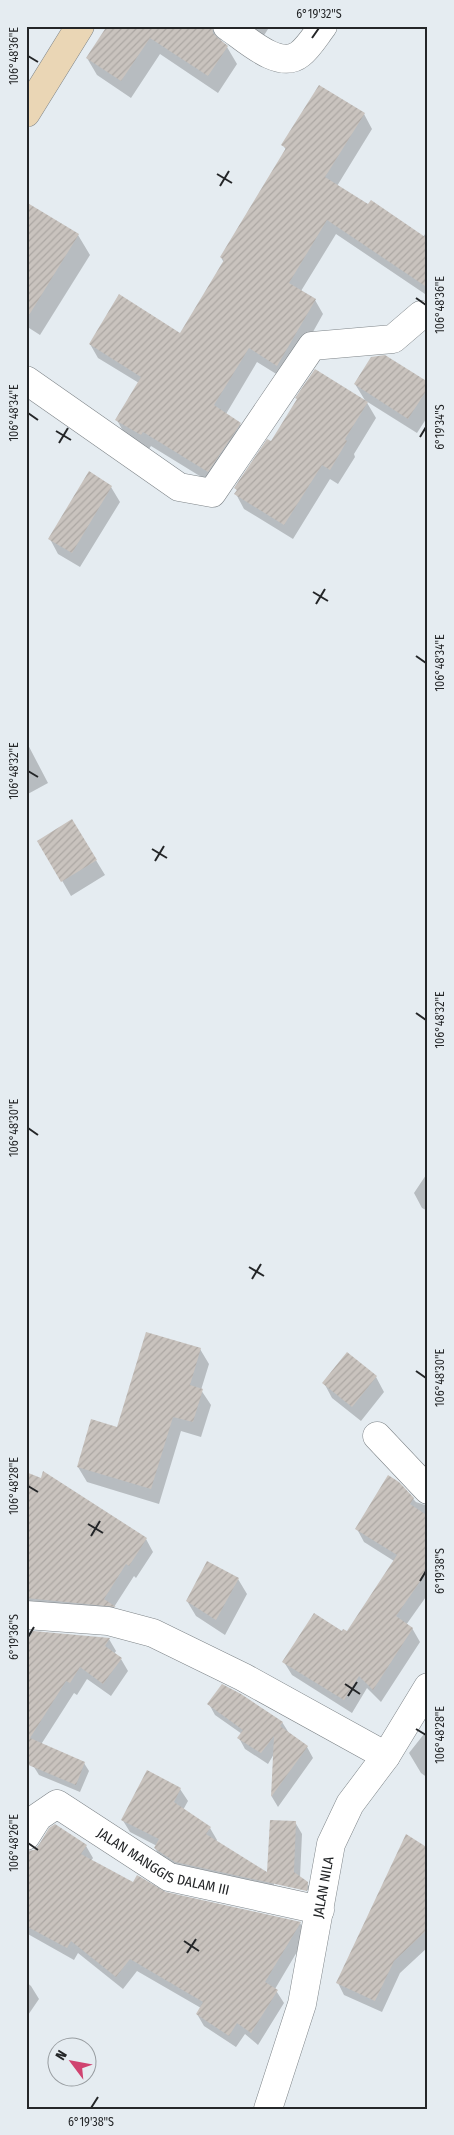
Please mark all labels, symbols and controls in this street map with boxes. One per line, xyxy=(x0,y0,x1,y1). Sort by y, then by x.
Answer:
text: 6°19'32"S xyxy=(296,7,342,21)
text: 106°48'36"E xyxy=(7,27,21,85)
text: 106°48'36"E xyxy=(433,276,447,334)
text: 106°48'34"E xyxy=(7,384,21,442)
text: 6°19'34"S xyxy=(433,404,447,450)
text: 106°48'34"E xyxy=(433,634,447,692)
text: 106°48'32"E xyxy=(7,742,21,800)
text: 106°48'32"E xyxy=(433,991,447,1049)
text: 106°48'30"E xyxy=(7,1099,21,1157)
text: 106°48'30"E xyxy=(433,1349,447,1407)
text: 106°48'28"E xyxy=(7,1457,21,1515)
text: 6°19'38"S xyxy=(433,1548,447,1594)
text: 6°19'36"S xyxy=(7,1614,21,1660)
text: 106°48'28"E xyxy=(433,1706,447,1764)
text: 106°48'26"E xyxy=(7,1814,21,1872)
street label: JALAN MANGGIS DALAM III xyxy=(94,1824,231,1898)
street label: JALAN NILA xyxy=(309,1854,337,1919)
north arrow xyxy=(48,2038,98,2088)
text: N xyxy=(52,2047,71,2063)
text: 6°19'38"S xyxy=(68,2115,114,2129)

